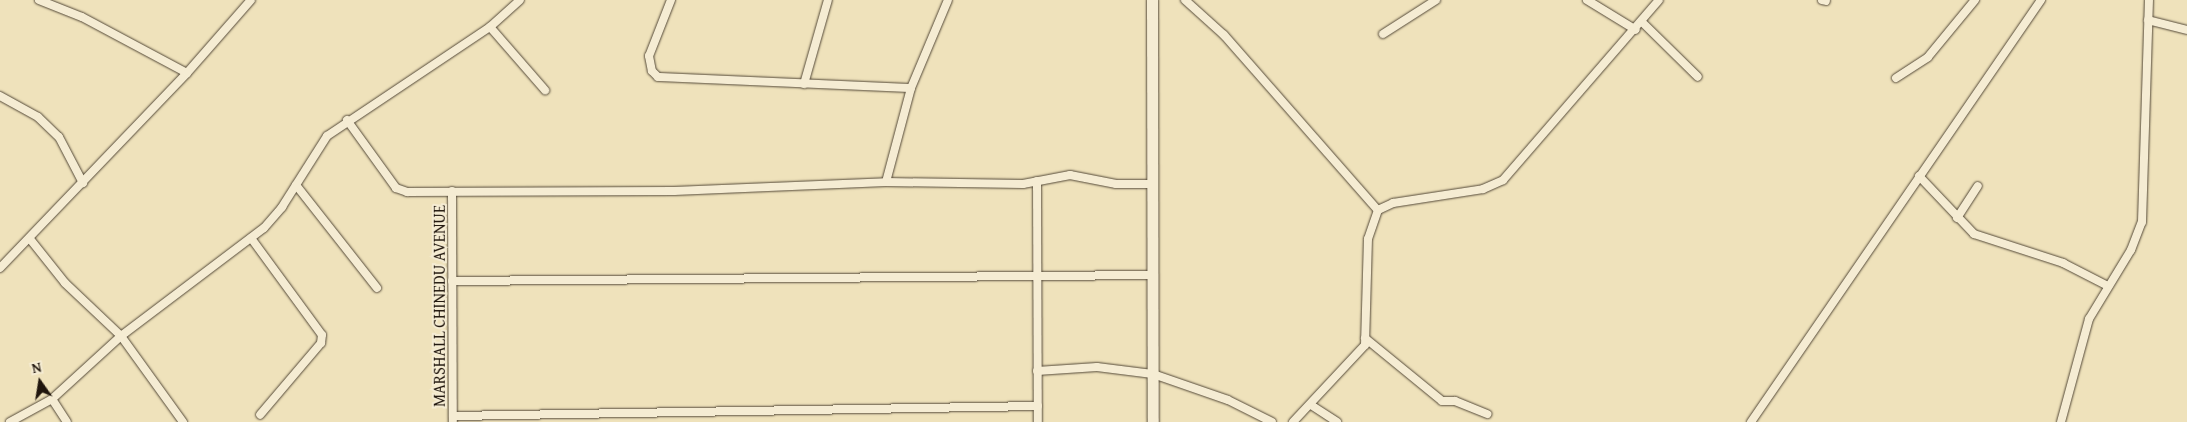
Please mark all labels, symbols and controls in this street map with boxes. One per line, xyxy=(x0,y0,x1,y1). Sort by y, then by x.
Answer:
street label: MARSHALL CHINEDU AVENUE xyxy=(429,205,449,407)
north arrow xyxy=(15,357,65,407)
text: N xyxy=(30,357,43,378)

